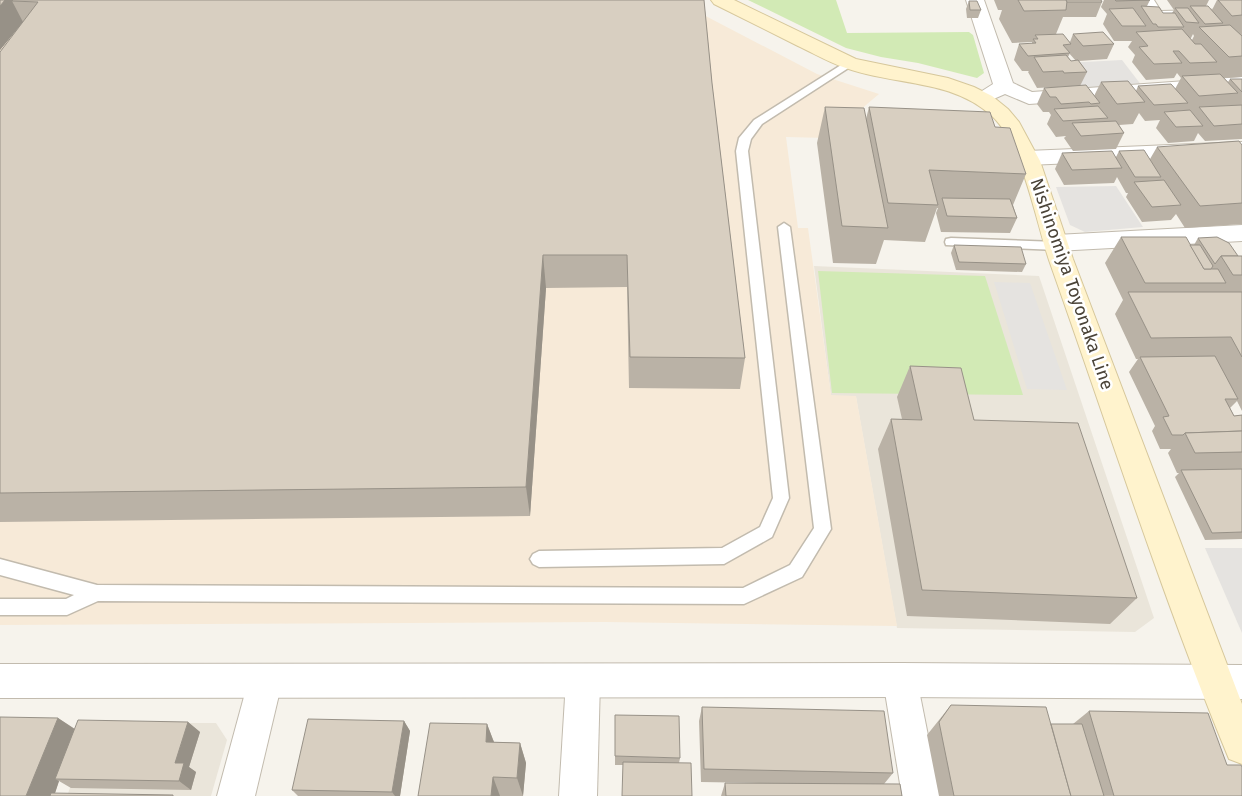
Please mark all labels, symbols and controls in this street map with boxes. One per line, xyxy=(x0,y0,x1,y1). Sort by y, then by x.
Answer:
street label: Nishinomiya Toyonaka Line xyxy=(1025,175,1119,393)

